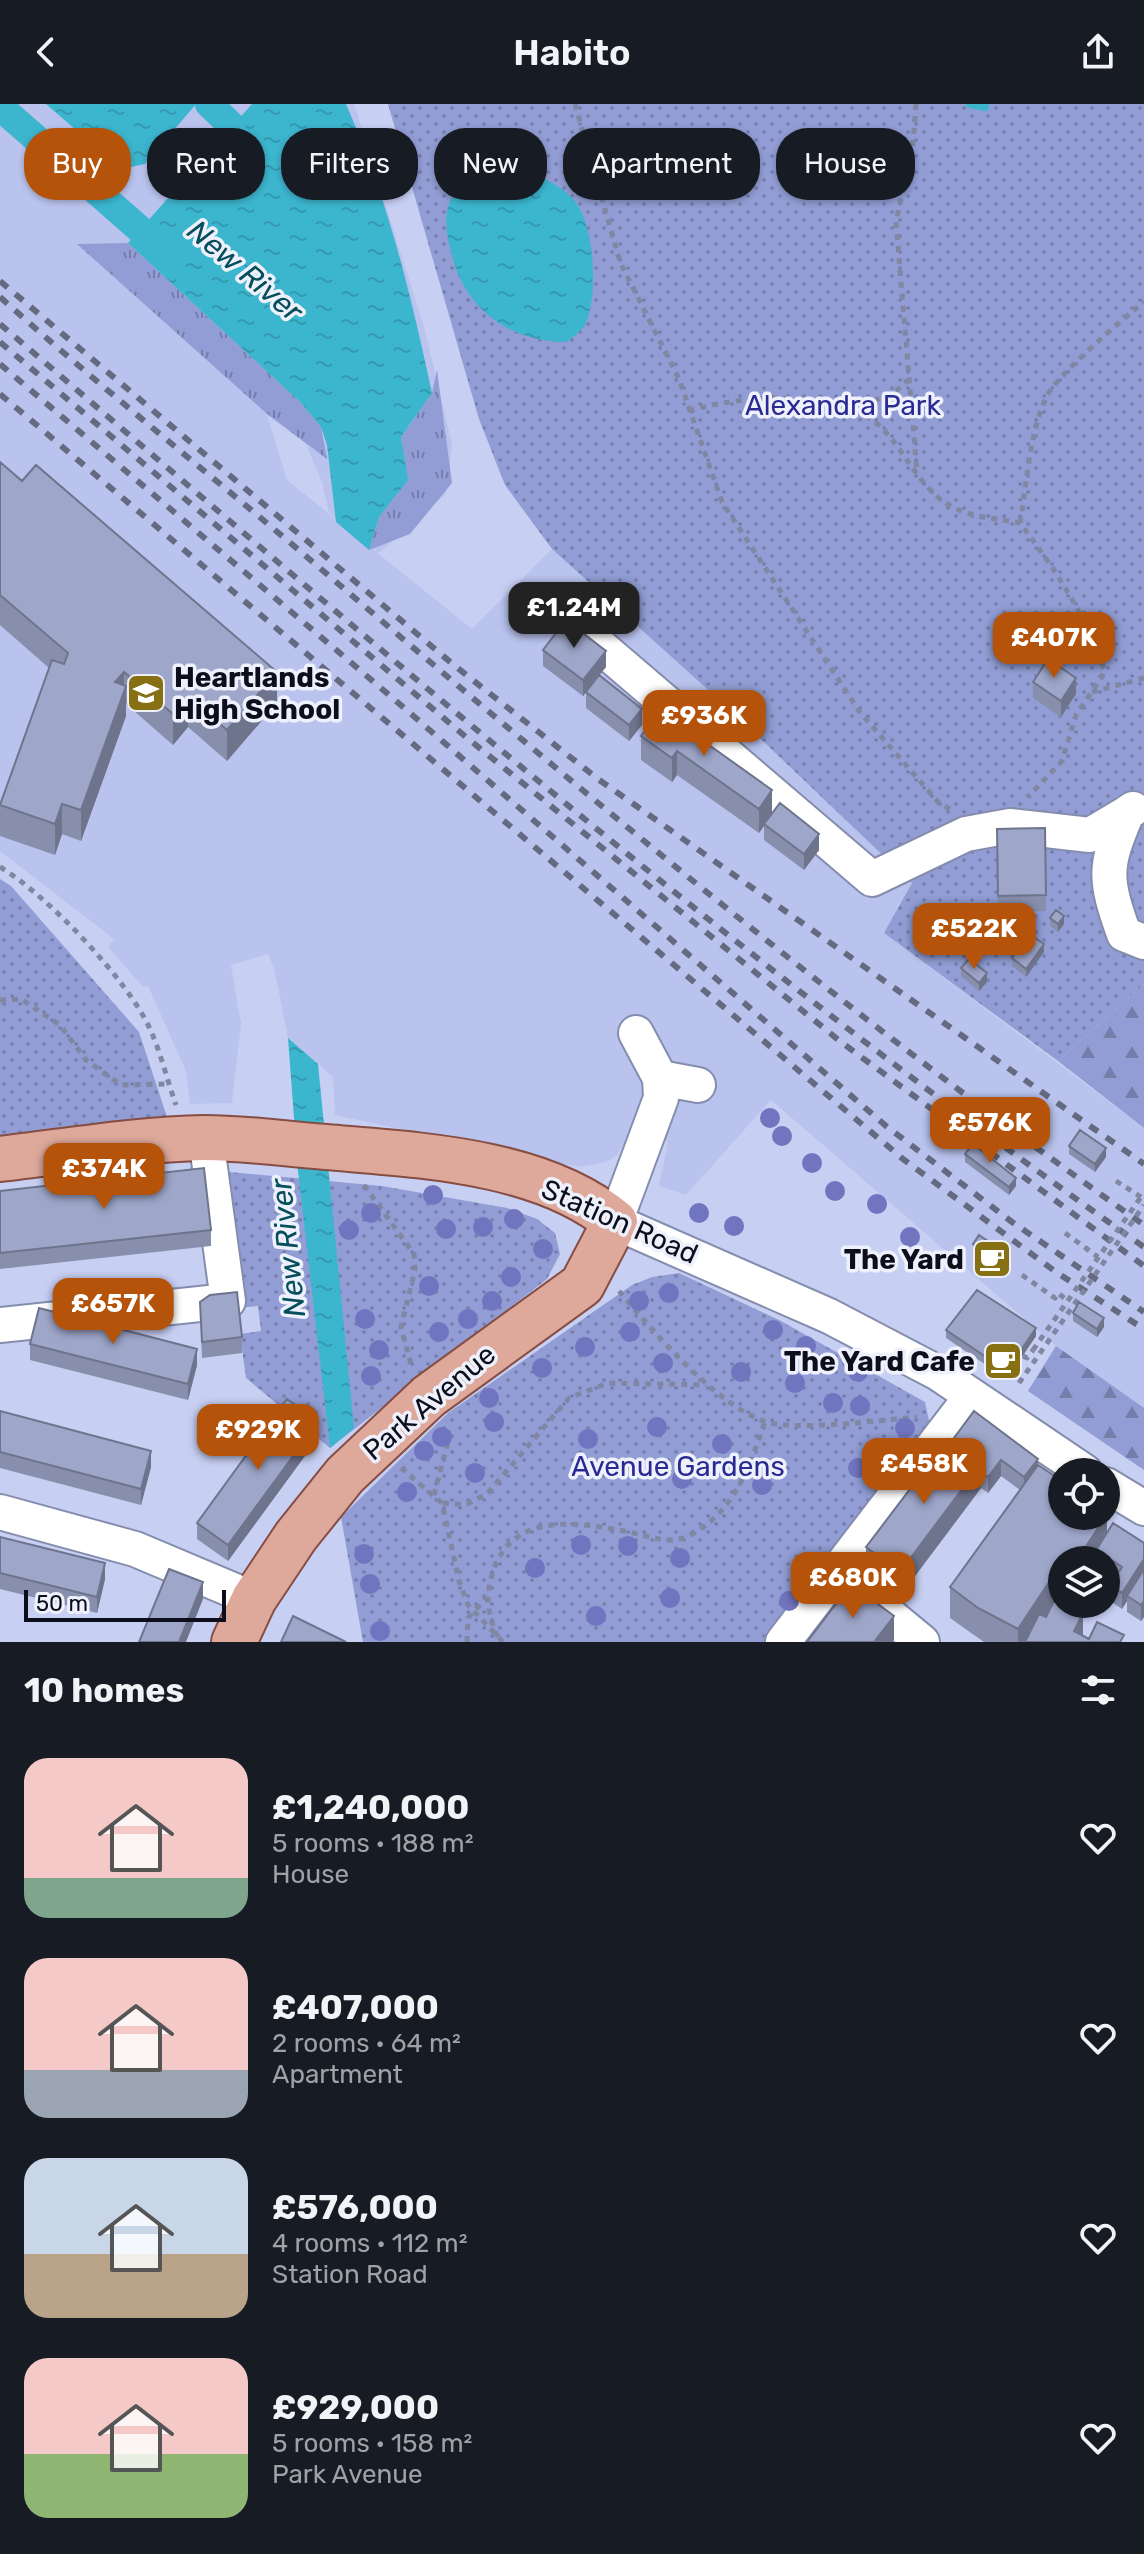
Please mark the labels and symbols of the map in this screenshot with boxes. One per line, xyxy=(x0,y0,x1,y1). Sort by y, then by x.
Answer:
water label: New River xyxy=(180,212,311,331)
park label: Alexandra Park xyxy=(745,389,942,422)
pin: £1.24M xyxy=(509,582,639,650)
pin: £407K xyxy=(998,612,1110,680)
place label: Heartlands High School xyxy=(174,661,340,726)
school or university icon: Heartlands High School xyxy=(125,672,167,714)
pin: £936K xyxy=(648,690,760,758)
pin: £522K xyxy=(918,903,1030,971)
pin: £576K xyxy=(934,1097,1046,1165)
pin: £374K xyxy=(48,1143,160,1211)
street label: Station Road xyxy=(536,1172,703,1271)
water label: New River xyxy=(263,1175,313,1319)
cafe icon: The Yard xyxy=(971,1238,1013,1280)
place label: The Yard xyxy=(844,1243,964,1276)
pin: £657K xyxy=(57,1278,169,1346)
street label: Park Avenue xyxy=(357,1338,502,1467)
cafe icon: The Yard Cafe xyxy=(982,1340,1024,1382)
place label: The Yard Cafe xyxy=(784,1345,975,1378)
pin: £929K xyxy=(202,1404,314,1472)
pin: £458K xyxy=(868,1438,980,1506)
park label: Avenue Gardens xyxy=(571,1450,785,1483)
pin: £680K xyxy=(797,1552,909,1620)
scale bar xyxy=(24,1586,226,1622)

